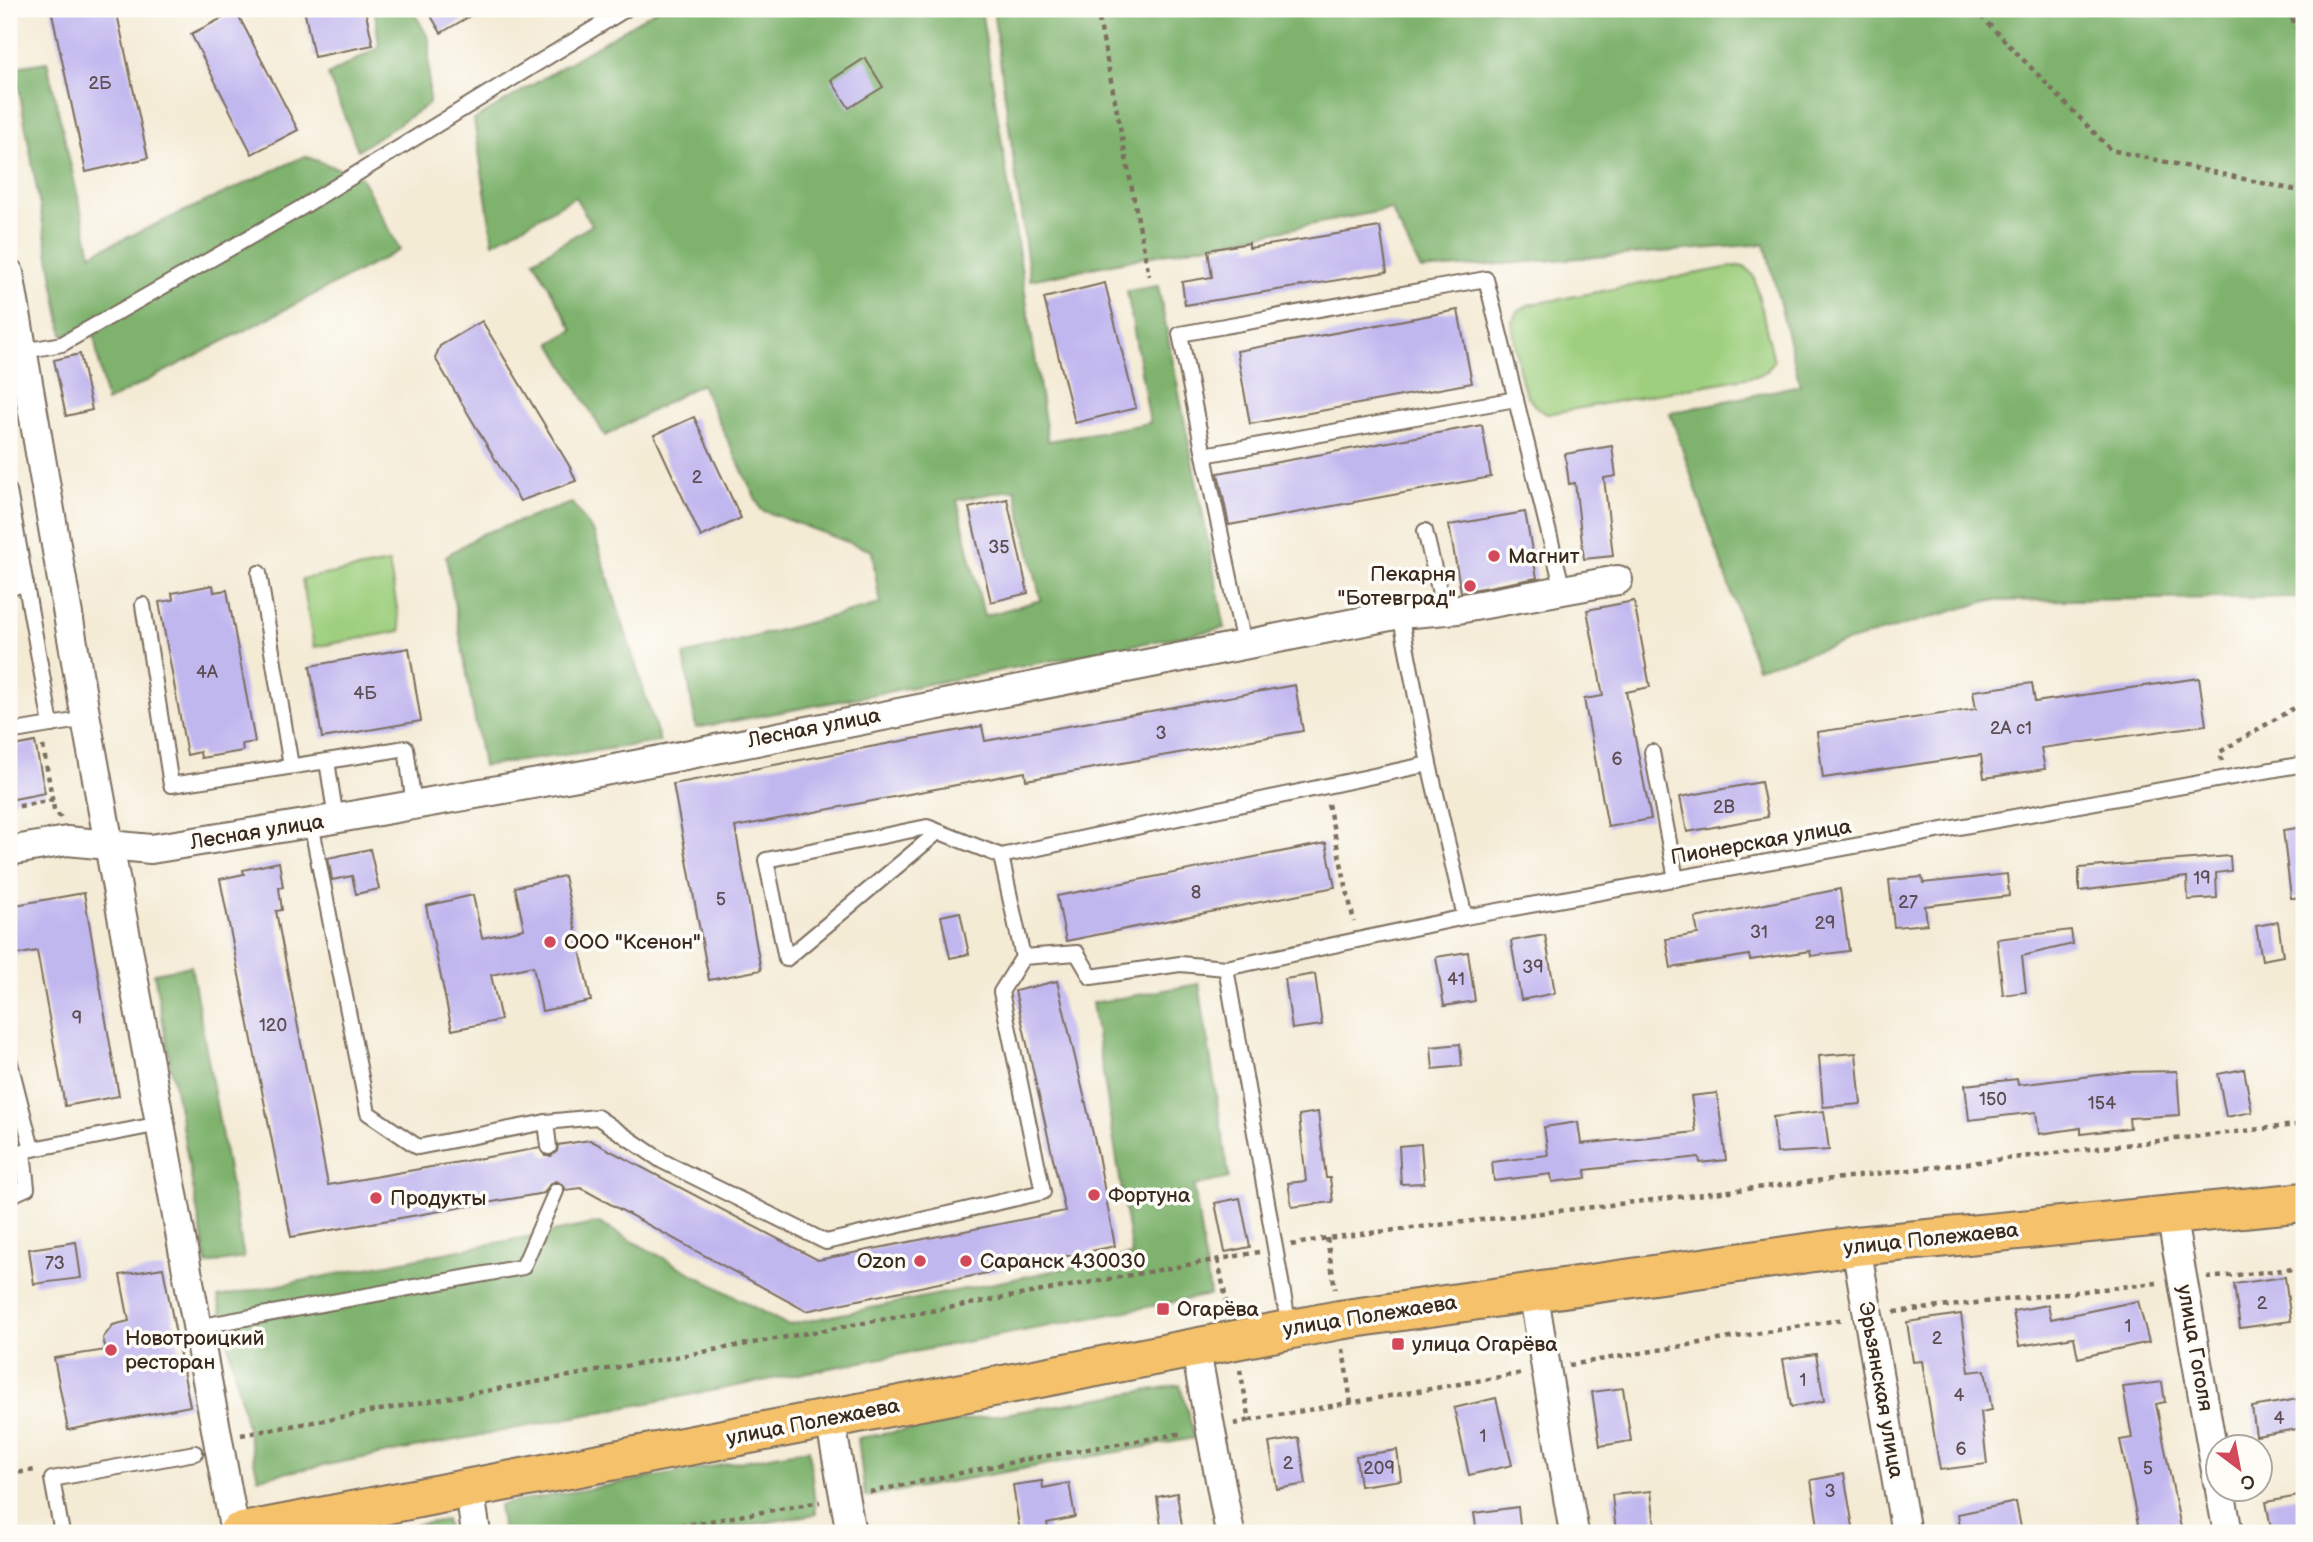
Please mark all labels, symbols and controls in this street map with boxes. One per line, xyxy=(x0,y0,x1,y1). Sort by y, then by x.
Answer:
house number: 2Б xyxy=(88,73,112,94)
house number: 2 xyxy=(692,467,703,488)
house number: 35 xyxy=(988,537,1010,558)
place label: Магнит xyxy=(1508,544,1580,569)
marker: Магнит xyxy=(1486,548,1502,564)
place label: Пекарня "Ботевград" xyxy=(1338,562,1456,611)
marker: Пекарня "Ботевград" xyxy=(1462,578,1478,594)
house number: 4А xyxy=(196,662,218,683)
house number: 4Б xyxy=(353,683,377,704)
street label: Лесная улица xyxy=(744,703,883,753)
house number: 2А с1 xyxy=(1990,718,2032,739)
house number: 3 xyxy=(1155,723,1167,744)
house number: 6 xyxy=(1612,749,1623,770)
house number: 2В xyxy=(1713,797,1735,818)
street label: Лесная улица xyxy=(187,809,326,855)
street label: Пионерская улица xyxy=(1669,814,1854,870)
house number: 19 xyxy=(2193,868,2211,889)
house number: 8 xyxy=(1191,882,1201,903)
house number: 5 xyxy=(716,889,726,910)
house number: 27 xyxy=(1898,892,1918,913)
house number: 29 xyxy=(1814,913,1836,934)
house number: 31 xyxy=(1750,922,1768,943)
place label: ООО "Ксенон" xyxy=(564,930,701,955)
marker: ООО "Ксенон" xyxy=(542,934,558,950)
house number: 39 xyxy=(1522,957,1544,978)
house number: 41 xyxy=(1447,969,1465,990)
house number: 9 xyxy=(72,1008,82,1029)
house number: 120 xyxy=(259,1015,287,1036)
house number: 150 xyxy=(1979,1089,2007,1110)
house number: 154 xyxy=(2088,1093,2116,1114)
place label: Фортуна xyxy=(1108,1183,1191,1208)
place label: Продукты xyxy=(390,1186,486,1211)
marker: Фортуна xyxy=(1086,1187,1102,1203)
marker: Продукты xyxy=(368,1190,384,1206)
street label: улица Полежаева xyxy=(1842,1217,2020,1261)
place label: Ozon xyxy=(857,1249,906,1274)
place label: Саранск 430030 xyxy=(980,1249,1146,1274)
house number: 73 xyxy=(45,1253,65,1274)
marker: Ozon xyxy=(912,1253,928,1269)
marker: Саранск 430030 xyxy=(958,1253,974,1269)
street label: улица Гоголя xyxy=(2172,1283,2218,1413)
street label: улица Полежаева xyxy=(1281,1290,1459,1342)
house number: 2 xyxy=(2257,1293,2268,1314)
place label: Огарёва xyxy=(1177,1297,1260,1322)
street label: Эрьзянская улица xyxy=(1853,1300,1909,1481)
marker: Огарёва xyxy=(1155,1301,1171,1317)
house number: 1 xyxy=(2125,1316,2131,1337)
place label: Новотроицкий ресторан xyxy=(125,1326,265,1375)
house number: 2 xyxy=(1932,1328,1943,1349)
place label: улица Огарёва xyxy=(1412,1332,1558,1357)
marker: улица Огарёва xyxy=(1390,1336,1406,1352)
marker: Новотроицкий ресторан xyxy=(103,1342,119,1358)
house number: 1 xyxy=(1800,1370,1806,1391)
house number: 4 xyxy=(1954,1385,1965,1406)
street label: улица Полежаева xyxy=(724,1393,902,1451)
house number: 4 xyxy=(2274,1408,2285,1429)
house number: 1 xyxy=(1480,1426,1486,1447)
north arrow xyxy=(2204,1434,2274,1504)
house number: 6 xyxy=(1956,1439,1967,1460)
house number: 2 xyxy=(1283,1453,1294,1474)
house number: 209 xyxy=(1363,1458,1395,1479)
house number: 5 xyxy=(2143,1458,2153,1479)
text: С xyxy=(2236,1468,2259,1494)
house number: 3 xyxy=(1824,1481,1836,1502)

